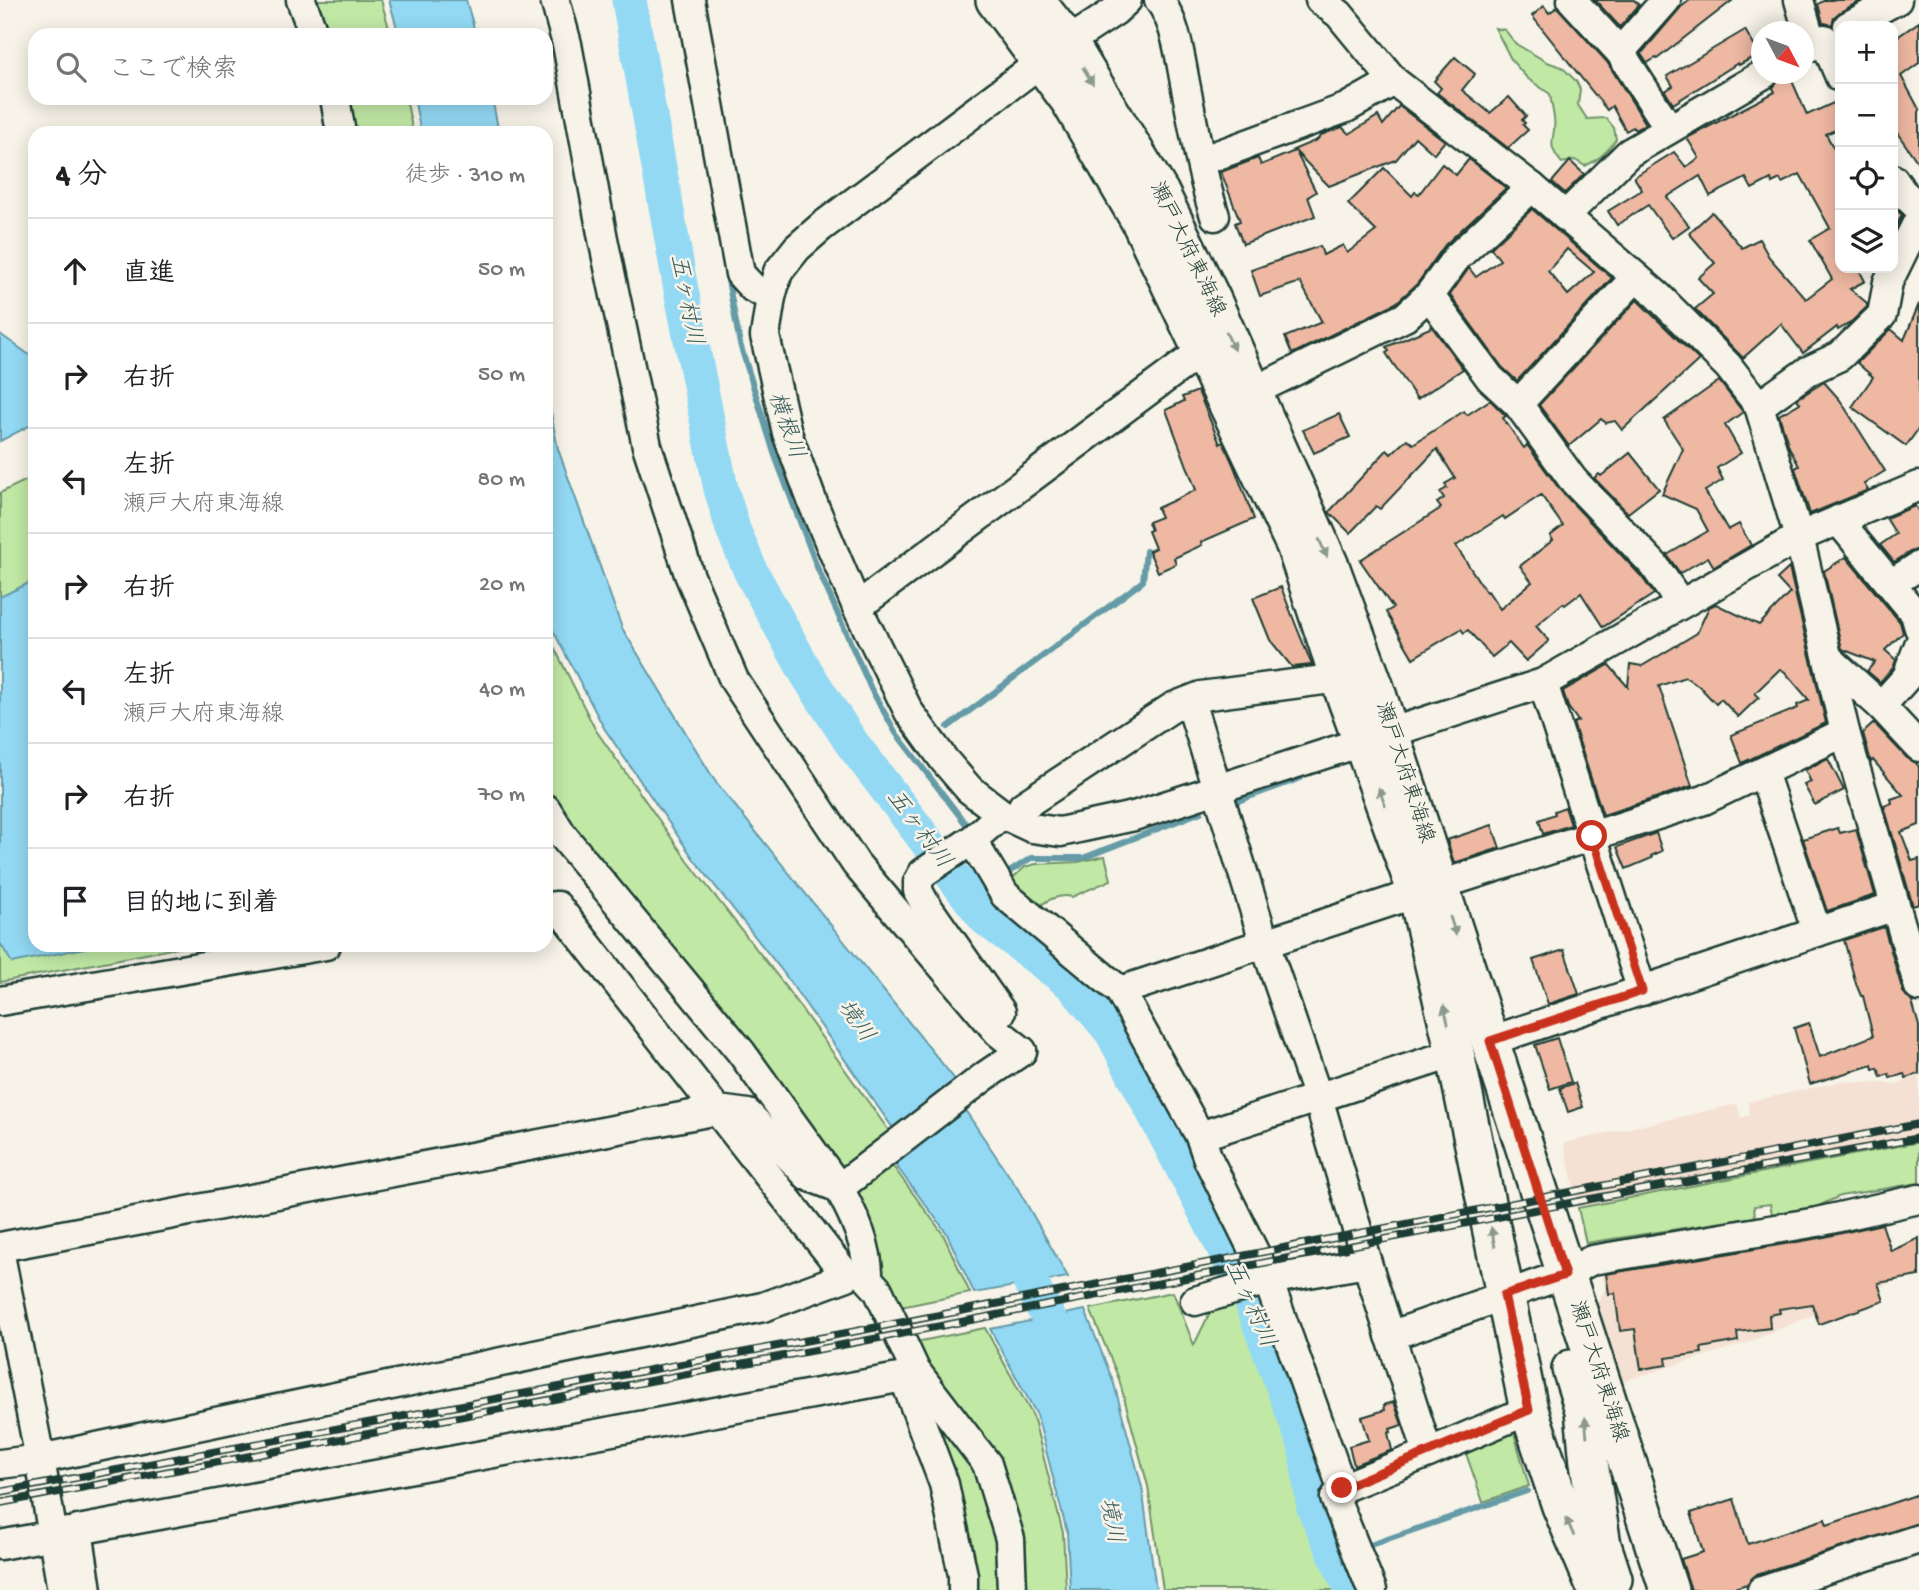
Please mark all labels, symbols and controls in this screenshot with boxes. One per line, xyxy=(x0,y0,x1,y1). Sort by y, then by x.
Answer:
north arrow xyxy=(1751,21,1814,84)
map controls xyxy=(1835,21,1898,273)
button: + xyxy=(1835,21,1898,84)
search box xyxy=(28,28,553,105)
icon: search xyxy=(52,48,90,86)
text: ここで検索 xyxy=(108,56,238,87)
one-way arrow xyxy=(1082,66,1094,85)
button: − xyxy=(1835,84,1898,147)
button: locate xyxy=(1835,147,1898,210)
text: 4 分 xyxy=(56,160,107,195)
text: 徒歩 · 310 m xyxy=(405,163,525,190)
street label: 瀬戸大府東海線 xyxy=(1143,178,1231,322)
button: layers xyxy=(1835,210,1898,273)
icon: ahead xyxy=(56,252,94,290)
water label: 五ヶ村川 xyxy=(663,252,707,348)
text: 50 m xyxy=(478,257,525,284)
text: 直進 xyxy=(123,260,175,291)
one-way arrow xyxy=(1224,331,1236,351)
icon: right xyxy=(56,357,94,395)
text: 50 m xyxy=(478,362,525,389)
text: 右折 xyxy=(123,365,175,396)
water label: 横根川 xyxy=(761,389,810,463)
text: 左折 xyxy=(123,452,175,483)
icon: left xyxy=(56,462,94,500)
text: 80 m xyxy=(478,467,525,494)
text: 瀬戸大府東海線 xyxy=(123,492,284,519)
one-way arrow xyxy=(1318,538,1329,559)
icon: right xyxy=(56,567,94,605)
text: 20 m xyxy=(479,572,525,599)
text: 右折 xyxy=(123,575,175,606)
text: 左折 xyxy=(123,662,175,693)
icon: left xyxy=(56,672,94,710)
text: 40 m xyxy=(479,677,525,704)
street label: 瀬戸大府東海線 xyxy=(1368,699,1440,847)
text: 瀬戸大府東海線 xyxy=(123,702,284,729)
icon: right xyxy=(56,777,94,815)
text: 70 m xyxy=(478,782,525,809)
text: 右折 xyxy=(123,785,175,816)
water label: 五ヶ村川 xyxy=(880,785,956,875)
one-way arrow xyxy=(1376,786,1387,807)
route start xyxy=(1576,820,1607,851)
icon: arrive xyxy=(56,882,94,920)
text: 目的地に到着 xyxy=(123,890,279,921)
one-way arrow xyxy=(1448,915,1459,936)
water label: 境川 xyxy=(831,995,880,1049)
one-way arrow xyxy=(1440,1003,1451,1025)
one-way arrow xyxy=(1487,1226,1498,1248)
water label: 五ヶ村川 xyxy=(1218,1257,1280,1353)
street label: 瀬戸大府東海線 xyxy=(1562,1298,1634,1446)
one-way arrow xyxy=(1580,1416,1591,1438)
route end xyxy=(1326,1472,1357,1503)
water label: 境川 xyxy=(1092,1496,1129,1546)
one-way arrow xyxy=(1565,1517,1576,1538)

